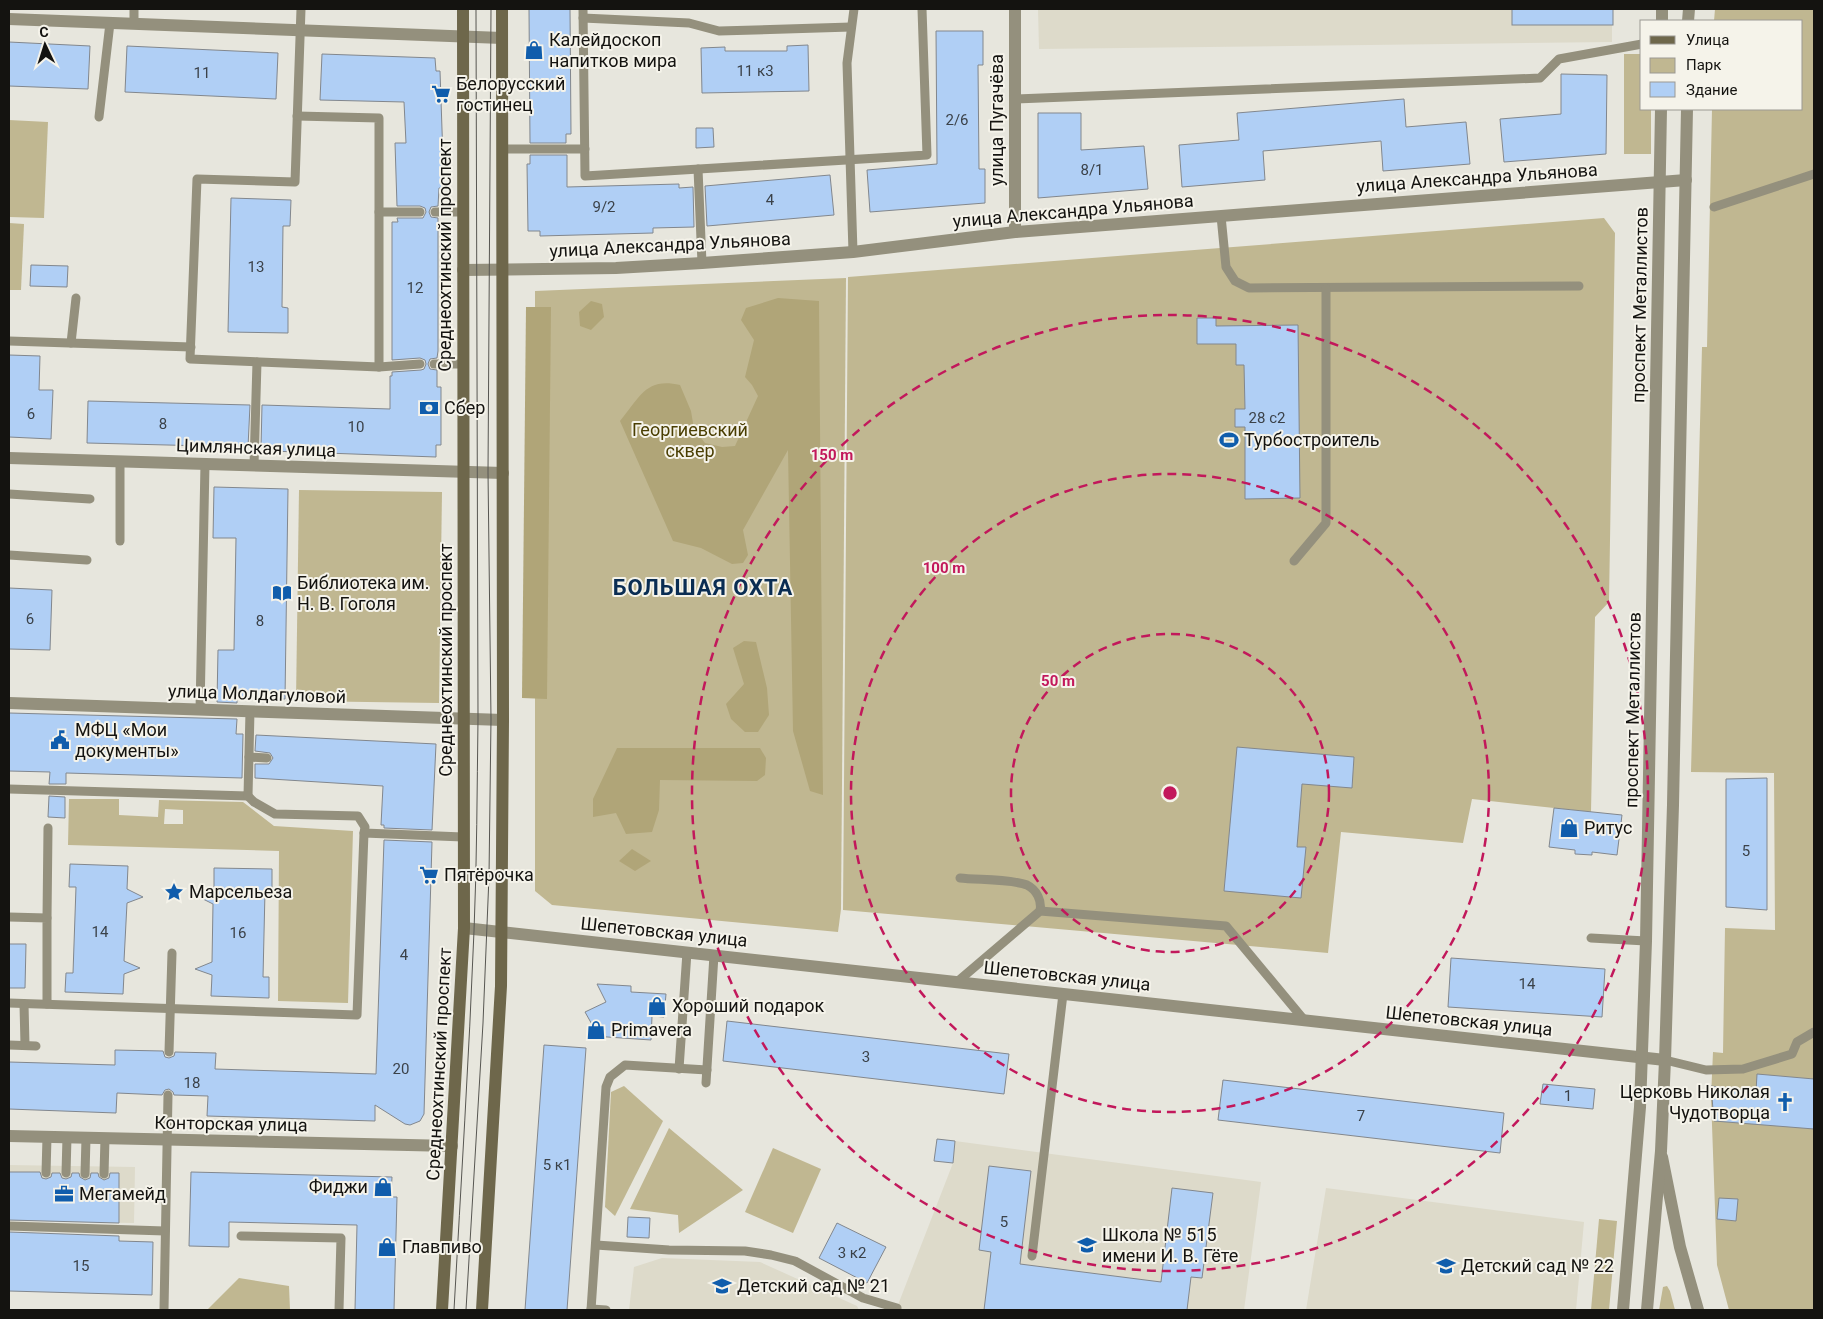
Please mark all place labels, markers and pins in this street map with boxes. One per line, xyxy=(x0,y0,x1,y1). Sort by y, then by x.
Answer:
place label: Калейдоскоп напитков мира xyxy=(549,29,677,71)
shop icon: Калейдоскоп напитков мира xyxy=(523,39,545,61)
place label: Белорусский гостинец xyxy=(456,73,565,115)
supermarket icon: Белорусский гостинец xyxy=(430,83,452,105)
bank icon: Сбер xyxy=(418,397,440,419)
place label: Сбер xyxy=(444,397,485,418)
sports icon: Турбостроитель xyxy=(1218,429,1240,451)
place label: Турбостроитель xyxy=(1244,429,1379,450)
place label: Библиотека им. Н. В. Гоголя xyxy=(297,572,430,614)
library icon: Библиотека им. Н. В. Гоголя xyxy=(271,582,293,604)
place label: МФЦ «Мои документы» xyxy=(75,719,179,761)
public building icon: МФЦ «Мои документы» xyxy=(49,729,71,751)
centre of rings xyxy=(1161,784,1179,802)
shop icon: Ритус xyxy=(1558,817,1580,839)
place label: Ритус xyxy=(1584,817,1632,838)
supermarket icon: Пятёрочка xyxy=(418,864,440,886)
place label: Пятёрочка xyxy=(444,864,534,885)
place icon: Марсельеза xyxy=(163,881,185,903)
place label: Марсельеза xyxy=(189,881,292,902)
shop icon: Хороший подарок xyxy=(646,995,668,1017)
place label: Хороший подарок xyxy=(672,995,825,1016)
shop icon: Primavera xyxy=(585,1019,607,1041)
place label: Primavera xyxy=(611,1019,692,1040)
place label: Церковь Николая Чудотворца xyxy=(1620,1081,1770,1123)
church icon: Церковь Николая Чудотворца xyxy=(1774,1091,1796,1113)
place label: Фиджи xyxy=(309,1176,368,1197)
shop icon: Фиджи xyxy=(372,1176,394,1198)
office icon: Мегамейд xyxy=(53,1183,75,1205)
place label: Мегамейд xyxy=(79,1183,166,1204)
place label: Школа № 515 имени И. В. Гёте xyxy=(1102,1224,1238,1266)
school or university icon: Школа № 515 имени И. В. Гёте xyxy=(1076,1234,1098,1256)
shop icon: Главпиво xyxy=(376,1236,398,1258)
place label: Главпиво xyxy=(402,1236,482,1257)
school or university icon: Детский сад № 22 xyxy=(1435,1255,1457,1277)
place label: Детский сад № 22 xyxy=(1461,1255,1614,1276)
school or university icon: Детский сад № 21 xyxy=(711,1275,733,1297)
place label: Детский сад № 21 xyxy=(737,1275,890,1296)

